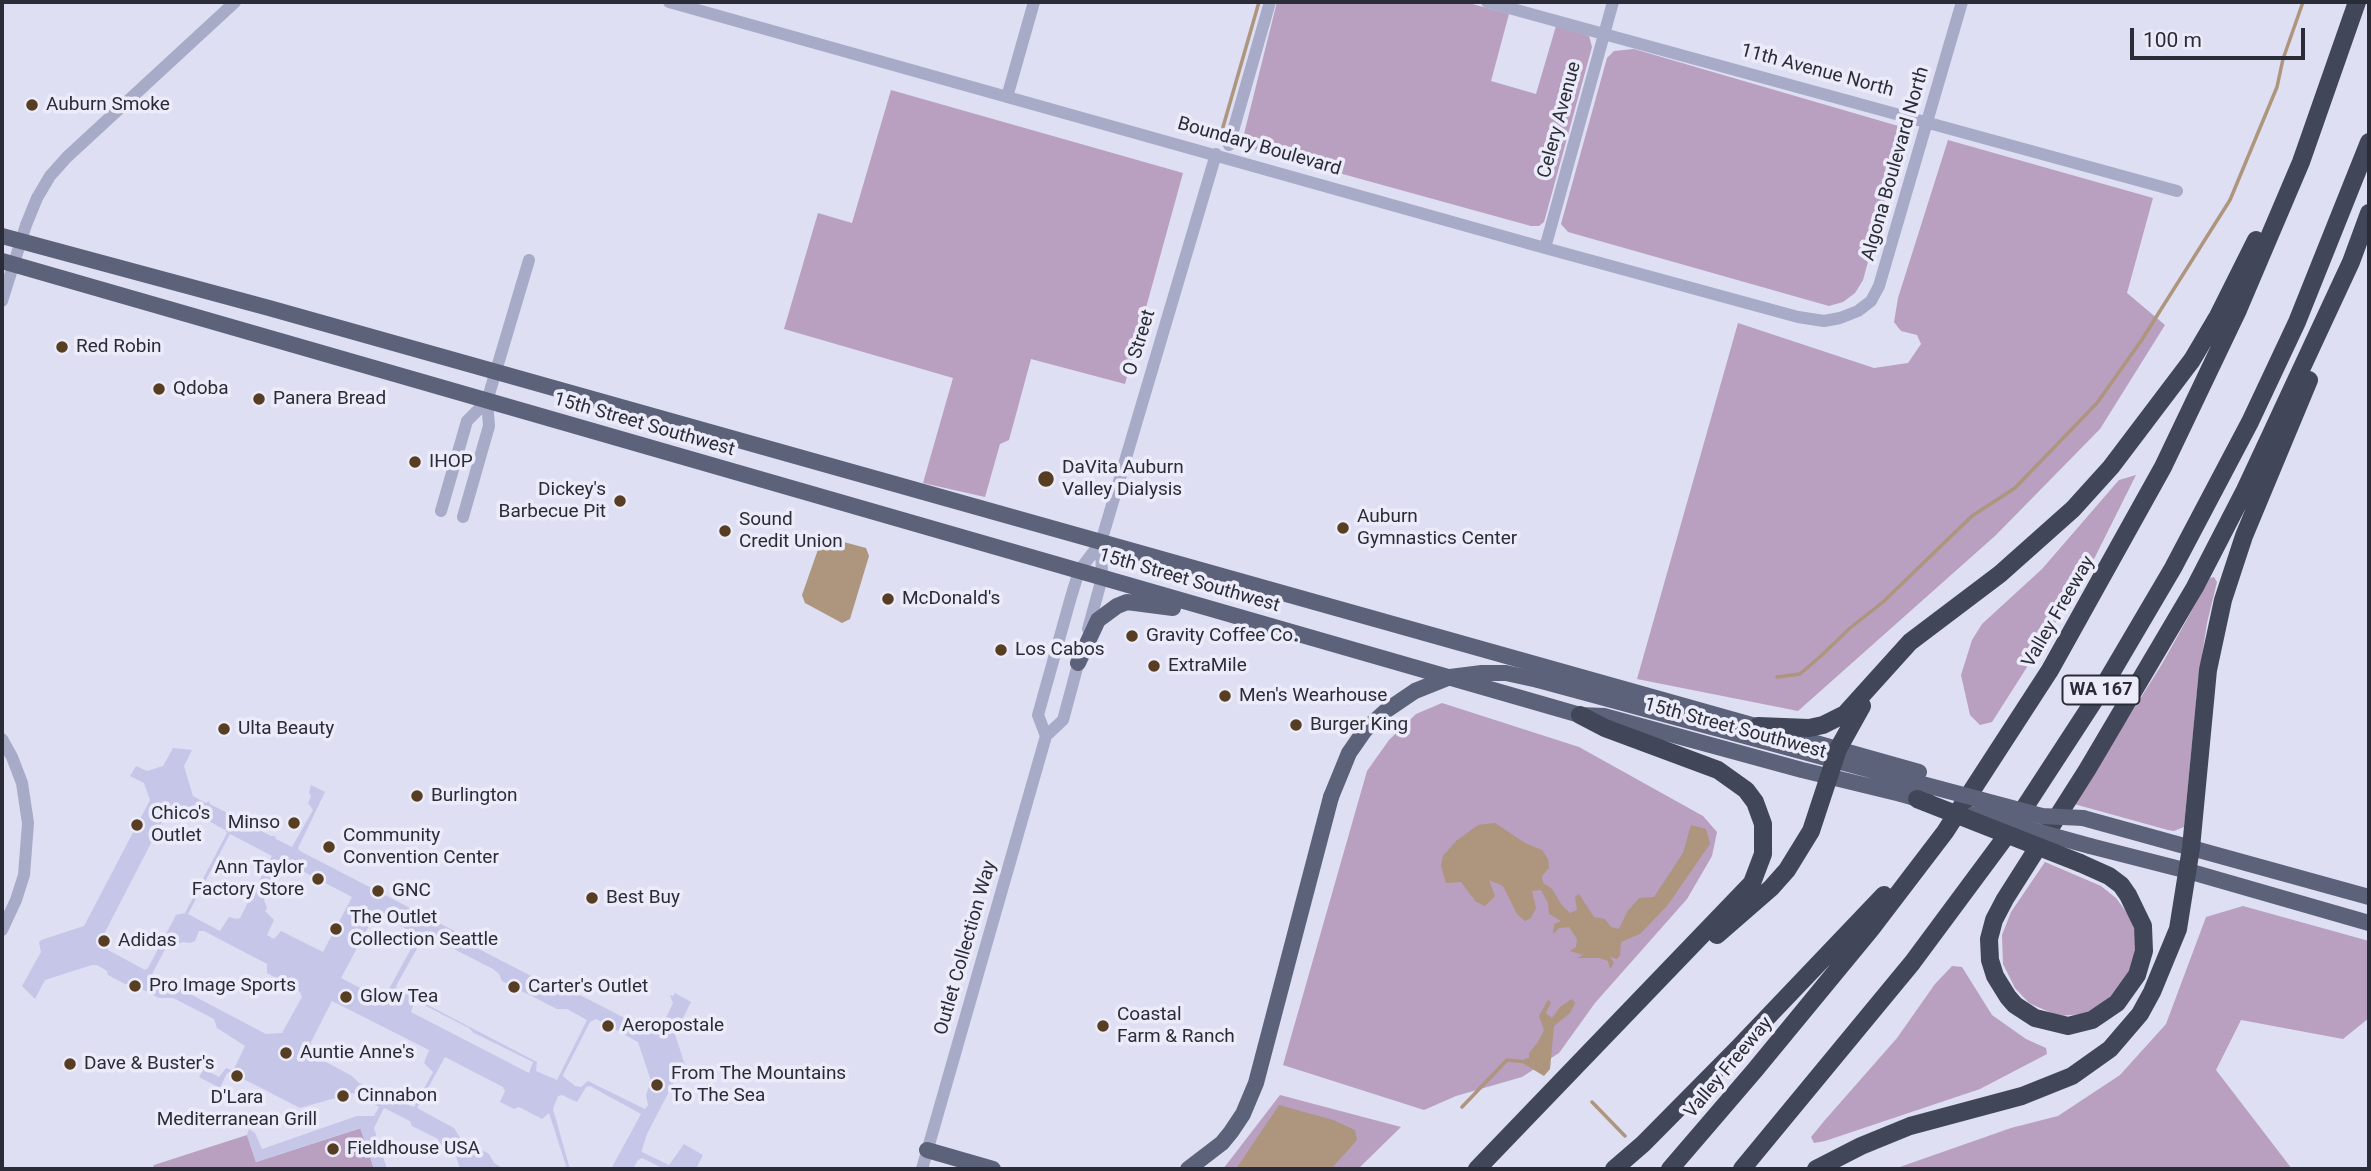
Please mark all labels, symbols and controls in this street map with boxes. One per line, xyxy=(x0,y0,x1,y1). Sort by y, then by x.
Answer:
scale bar xyxy=(2133,14,2308,58)
text: 100 m xyxy=(2143,28,2202,52)
street label: 11th Avenue North xyxy=(1738,40,1896,102)
street label: Celery Avenue xyxy=(1534,59,1586,181)
street label: Algona Boulevard North xyxy=(1857,64,1935,264)
place label: Auburn Smoke xyxy=(46,94,170,116)
marker: Auburn Smoke xyxy=(24,97,40,113)
street label: Boundary Boulevard xyxy=(1175,113,1343,181)
street label: O Street xyxy=(1119,307,1161,379)
place label: Red Robin xyxy=(76,336,162,358)
marker: Red Robin xyxy=(54,339,70,355)
place label: Qdoba xyxy=(173,378,229,400)
marker: Qdoba xyxy=(151,381,167,397)
place label: Panera Bread xyxy=(273,388,386,410)
street label: 15th Street Southwest xyxy=(551,388,737,462)
marker: Panera Bread xyxy=(251,391,267,407)
place label: IHOP xyxy=(429,451,473,473)
marker: IHOP xyxy=(407,454,423,470)
place label: DaVita Auburn Valley Dialysis xyxy=(1062,457,1184,501)
marker: DaVita Auburn Valley Dialysis xyxy=(1036,469,1056,489)
place label: Dickey's Barbecue Pit xyxy=(499,479,606,523)
marker: Dickey's Barbecue Pit xyxy=(612,493,628,509)
place label: Auburn Gymnastics Center xyxy=(1357,506,1517,550)
place label: Sound Credit Union xyxy=(739,509,843,553)
marker: Auburn Gymnastics Center xyxy=(1335,520,1351,536)
marker: Sound Credit Union xyxy=(717,523,733,539)
street label: 15th Street Southwest xyxy=(1096,544,1282,618)
street label: Valley Freeway xyxy=(2018,552,2100,672)
place label: McDonald's xyxy=(902,588,1000,610)
marker: McDonald's xyxy=(880,591,896,607)
place label: Gravity Coffee Co. xyxy=(1146,625,1298,647)
marker: Gravity Coffee Co. xyxy=(1124,628,1140,644)
place label: Los Cabos xyxy=(1015,639,1105,661)
marker: Los Cabos xyxy=(993,642,1009,658)
place label: ExtraMile xyxy=(1168,655,1247,677)
marker: ExtraMile xyxy=(1146,658,1162,674)
road number: WA 167 xyxy=(2062,676,2140,704)
place label: Men's Wearhouse xyxy=(1239,685,1387,707)
marker: Men's Wearhouse xyxy=(1217,688,1233,704)
street label: 15th Street Southwest xyxy=(1642,694,1828,764)
place label: Burger King xyxy=(1310,714,1408,736)
marker: Burger King xyxy=(1288,717,1304,733)
place label: Ulta Beauty xyxy=(238,718,334,740)
marker: Ulta Beauty xyxy=(216,721,232,737)
place label: Burlington xyxy=(431,785,518,807)
marker: Burlington xyxy=(409,788,425,804)
place label: Chico's Outlet xyxy=(151,803,210,847)
place label: Minso xyxy=(228,812,280,834)
marker: Minso xyxy=(286,815,302,831)
marker: Chico's Outlet xyxy=(129,817,145,833)
place label: Community Convention Center xyxy=(343,825,499,869)
marker: Community Convention Center xyxy=(321,839,337,855)
place label: Ann Taylor Factory Store xyxy=(192,857,304,901)
street label: Outlet Collection Way xyxy=(930,858,1002,1038)
marker: Ann Taylor Factory Store xyxy=(310,871,326,887)
place label: GNC xyxy=(392,880,431,902)
marker: GNC xyxy=(370,883,386,899)
place label: Best Buy xyxy=(606,887,680,909)
marker: Best Buy xyxy=(584,890,600,906)
place label: The Outlet Collection Seattle xyxy=(350,907,498,951)
marker: The Outlet Collection Seattle xyxy=(328,921,344,937)
place label: Adidas xyxy=(118,930,177,952)
marker: Adidas xyxy=(96,933,112,949)
place label: Pro Image Sports xyxy=(149,975,296,997)
place label: Carter's Outlet xyxy=(528,976,648,998)
marker: Pro Image Sports xyxy=(127,978,143,994)
marker: Carter's Outlet xyxy=(506,979,522,995)
place label: Glow Tea xyxy=(360,986,438,1008)
marker: Glow Tea xyxy=(338,989,354,1005)
place label: Coastal Farm & Ranch xyxy=(1117,1004,1235,1048)
street label: Valley Freeway xyxy=(1680,1013,1778,1123)
place label: Aeropostale xyxy=(622,1015,724,1037)
marker: Aeropostale xyxy=(600,1018,616,1034)
marker: Coastal Farm & Ranch xyxy=(1095,1018,1111,1034)
place label: Auntie Anne's xyxy=(300,1042,415,1064)
marker: Auntie Anne's xyxy=(278,1045,294,1061)
place label: Dave & Buster's xyxy=(84,1053,214,1075)
marker: Dave & Buster's xyxy=(62,1056,78,1072)
place label: From The Mountains To The Sea xyxy=(671,1063,846,1107)
marker: D'Lara Mediterranean Grill xyxy=(229,1068,245,1084)
marker: From The Mountains To The Sea xyxy=(649,1077,665,1093)
place label: Cinnabon xyxy=(357,1085,437,1107)
place label: D'Lara Mediterranean Grill xyxy=(157,1087,317,1131)
marker: Cinnabon xyxy=(335,1088,351,1104)
place label: Fieldhouse USA xyxy=(347,1138,480,1160)
marker: Fieldhouse USA xyxy=(325,1141,341,1157)

